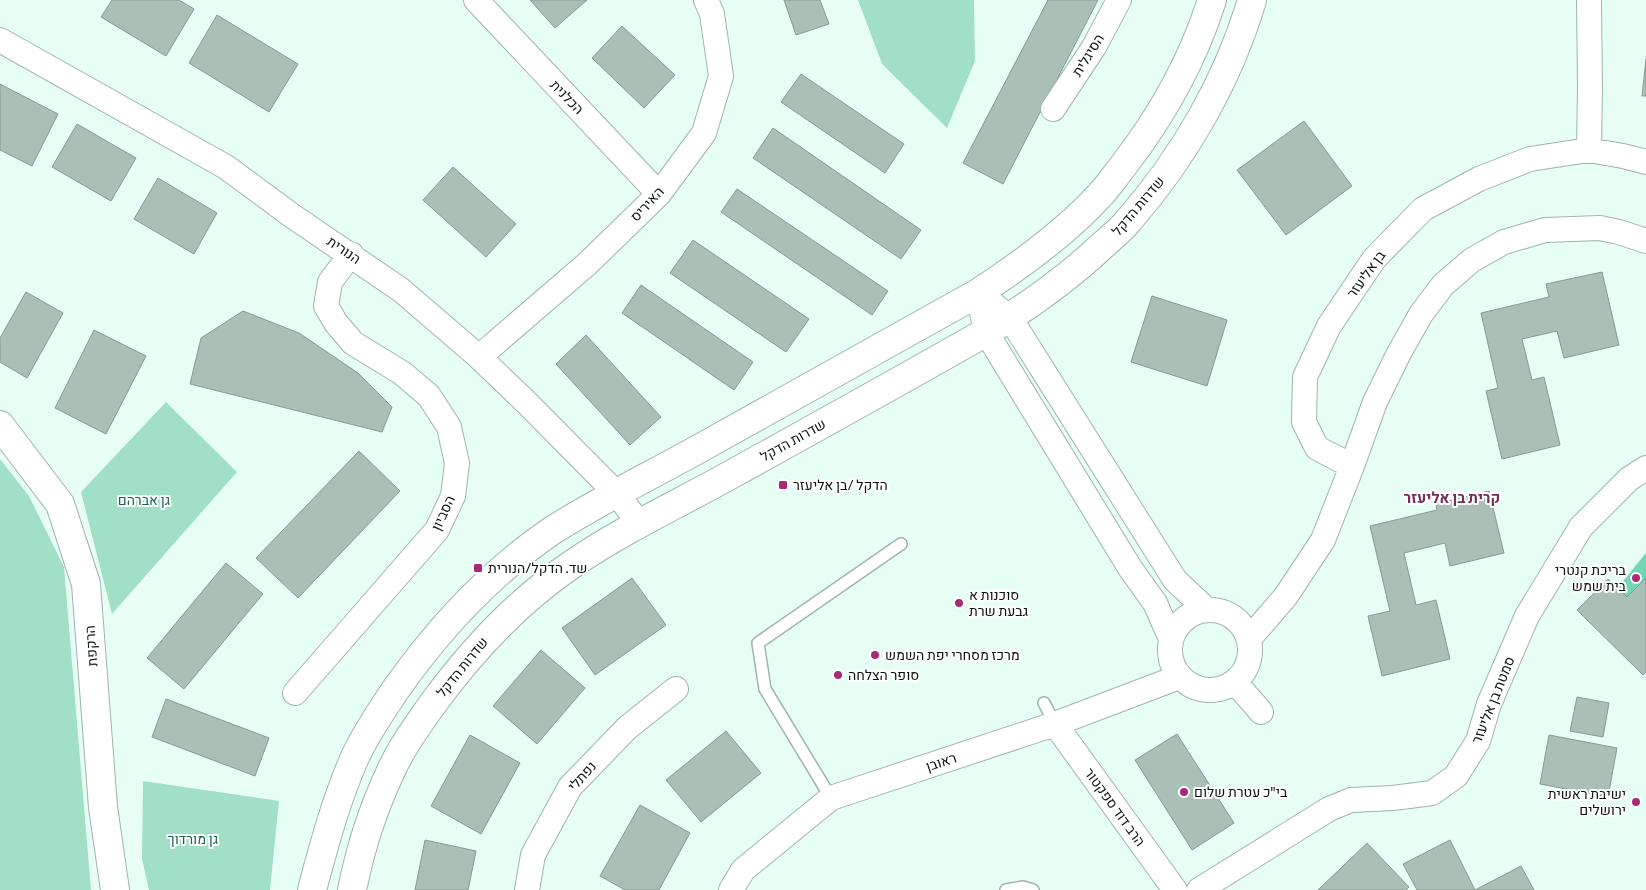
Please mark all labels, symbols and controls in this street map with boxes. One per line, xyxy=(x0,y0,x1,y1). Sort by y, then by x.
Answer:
street label: הסיגלית xyxy=(1068,30,1107,79)
street label: הכלנית xyxy=(547,76,588,117)
street label: שדרות הדקל xyxy=(1108,173,1167,239)
street label: האיריס xyxy=(626,183,667,225)
street label: הנורית xyxy=(324,232,364,267)
street label: בן אליעזר xyxy=(1343,246,1389,301)
street label: שדרות הדקל xyxy=(757,415,828,465)
place label: הדקל /בן אליעזר xyxy=(793,476,888,493)
marker: הדקל /בן אליעזר xyxy=(777,479,789,491)
district label: קרית בן אליעזר xyxy=(1404,488,1500,506)
park label: גן אברהם xyxy=(118,491,170,508)
street label: הסביון xyxy=(427,492,458,533)
place label: שד. הדקל/הנורית xyxy=(488,559,587,576)
place label: בריכת קנטרי בית שמש xyxy=(1555,561,1627,594)
marker: שד. הדקל/הנורית xyxy=(472,562,484,574)
marker: בריכת קנטרי בית שמש xyxy=(1630,572,1642,584)
place label: סוכנות א גבעת שרת xyxy=(969,586,1028,619)
marker: סוכנות א גבעת שרת xyxy=(953,597,965,609)
street label: הרקפת xyxy=(81,625,100,667)
street label: שדרות הדקל xyxy=(432,633,491,700)
place label: מרכז מסחרי יפת השמש xyxy=(885,646,1020,663)
marker: מרכז מסחרי יפת השמש xyxy=(869,649,881,661)
street label: סמטת בן אליעזר xyxy=(1467,654,1518,746)
place label: סופר הצלחה xyxy=(848,666,919,683)
marker: סופר הצלחה xyxy=(832,669,844,681)
street label: ראובן xyxy=(923,749,958,774)
street label: נפתלי xyxy=(564,757,599,794)
street label: הרב דוד ספקטור xyxy=(1081,764,1149,849)
place label: בי"כ עטרת שלום xyxy=(1194,783,1288,800)
place label: ישיבת ראשית ירושלים xyxy=(1548,785,1626,818)
marker: בי"כ עטרת שלום xyxy=(1178,786,1190,798)
marker: ישיבת ראשית ירושלים xyxy=(1630,796,1642,808)
park label: גן מורדוך xyxy=(168,830,218,847)

